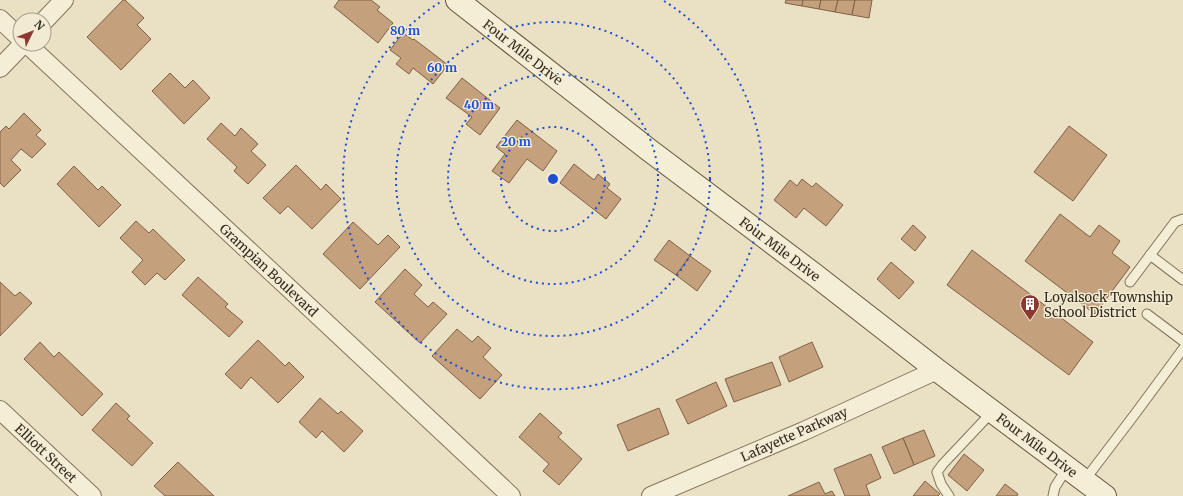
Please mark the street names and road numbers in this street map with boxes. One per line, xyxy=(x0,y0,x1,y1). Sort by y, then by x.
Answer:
street label: Four Mile Drive xyxy=(479,16,566,89)
street label: Four Mile Drive xyxy=(736,214,824,285)
street label: Grampian Boulevard xyxy=(216,220,322,321)
street label: Lafayette Parkway xyxy=(738,403,851,466)
street label: Four Mile Drive xyxy=(993,410,1081,481)
street label: Elliott Street xyxy=(11,420,80,486)

